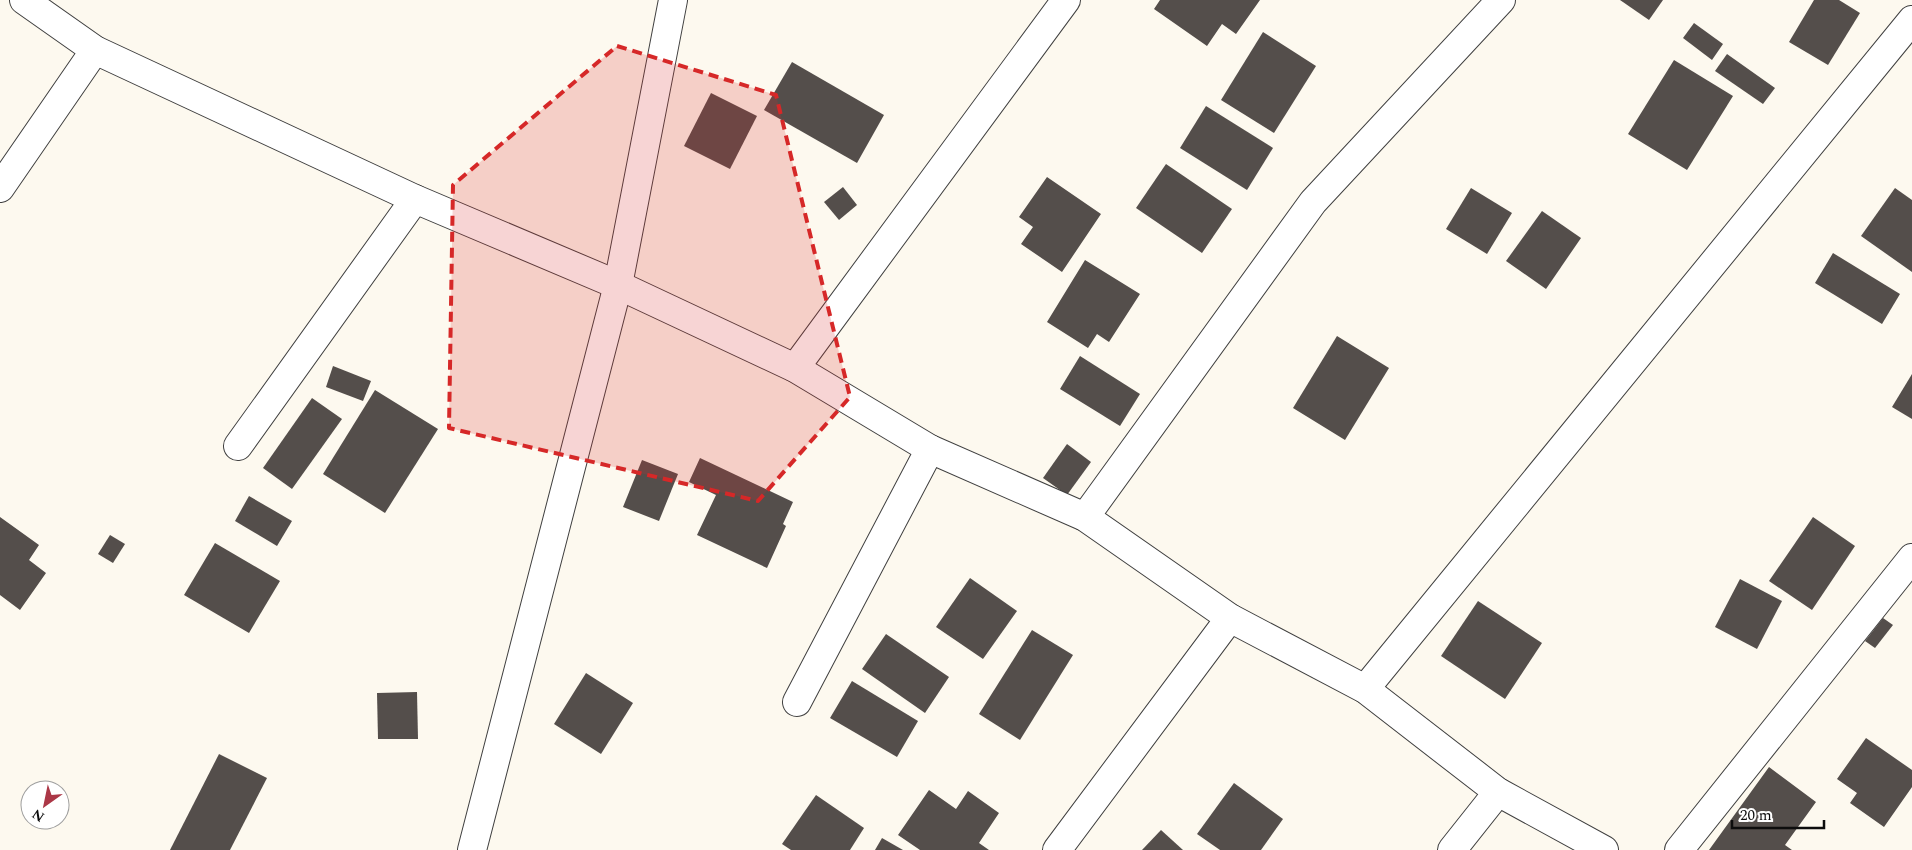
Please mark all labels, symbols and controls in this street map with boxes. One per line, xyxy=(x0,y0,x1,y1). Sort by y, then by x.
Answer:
north arrow xyxy=(20,780,70,830)
scale bar xyxy=(1732,798,1824,830)
text: N xyxy=(28,804,49,827)
text: 20 m xyxy=(1740,804,1772,827)

